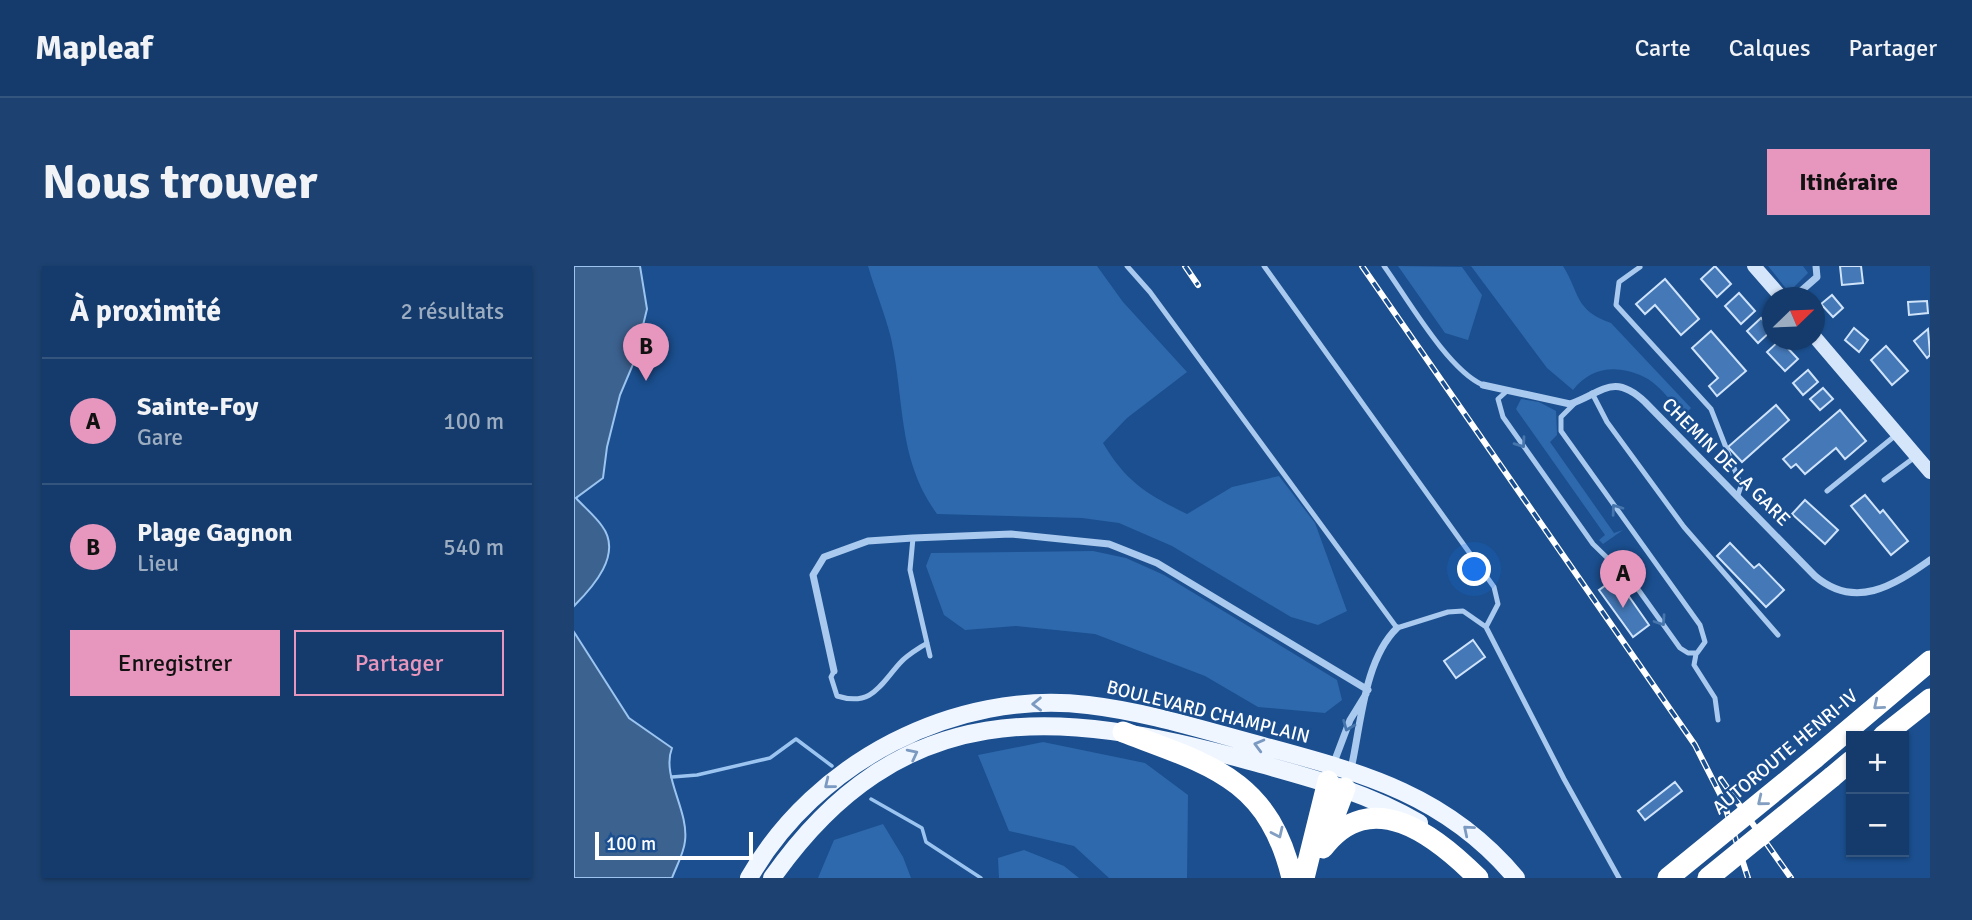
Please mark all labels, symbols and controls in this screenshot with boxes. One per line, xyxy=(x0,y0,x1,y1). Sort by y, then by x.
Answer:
text: Mapleaf xyxy=(35,28,152,69)
text: Carte xyxy=(1635,33,1691,63)
text: Calques xyxy=(1729,33,1810,63)
text: Partager xyxy=(1848,33,1937,63)
button: Itinéraire xyxy=(1767,149,1930,215)
text: Nous trouver xyxy=(42,152,317,212)
north arrow xyxy=(1762,287,1825,350)
text: À proximité xyxy=(70,293,221,330)
text: 2 résultats xyxy=(400,297,504,326)
pin: B xyxy=(623,323,669,381)
text: Sainte-Foy xyxy=(137,391,258,423)
street label: CHEMIN DE LA GARE xyxy=(1657,393,1795,531)
text: A xyxy=(86,407,100,436)
text: 100 m xyxy=(443,407,504,436)
text: Gare xyxy=(137,423,183,452)
one-way arrow xyxy=(1513,435,1525,448)
one-way arrow xyxy=(1612,504,1624,516)
text: Plage Gagnon xyxy=(137,517,293,549)
text: B xyxy=(86,533,100,562)
text: 540 m xyxy=(443,533,504,562)
text: Lieu xyxy=(137,549,179,578)
pin: A xyxy=(1600,550,1646,608)
your location xyxy=(1457,552,1491,586)
one-way arrow xyxy=(1653,613,1665,626)
button: Enregistrer xyxy=(70,630,280,696)
button: Partager xyxy=(294,630,504,696)
street label: BOULEVARD CHAMPLAIN xyxy=(1104,675,1312,749)
street label: AUTOROUTE HENRI-IV xyxy=(1707,684,1863,820)
one-way arrow xyxy=(1031,696,1042,712)
one-way arrow xyxy=(1873,697,1886,709)
one-way arrow xyxy=(1342,719,1356,731)
map controls xyxy=(1846,731,1909,857)
button: + xyxy=(1846,731,1909,794)
one-way arrow xyxy=(1254,739,1266,753)
one-way arrow xyxy=(906,748,918,762)
one-way arrow xyxy=(824,776,836,789)
one-way arrow xyxy=(1758,792,1770,805)
button: − xyxy=(1846,794,1909,857)
one-way arrow xyxy=(1270,826,1284,839)
one-way arrow xyxy=(1464,826,1477,838)
scale bar xyxy=(595,829,752,861)
text: 100 m xyxy=(606,832,656,856)

